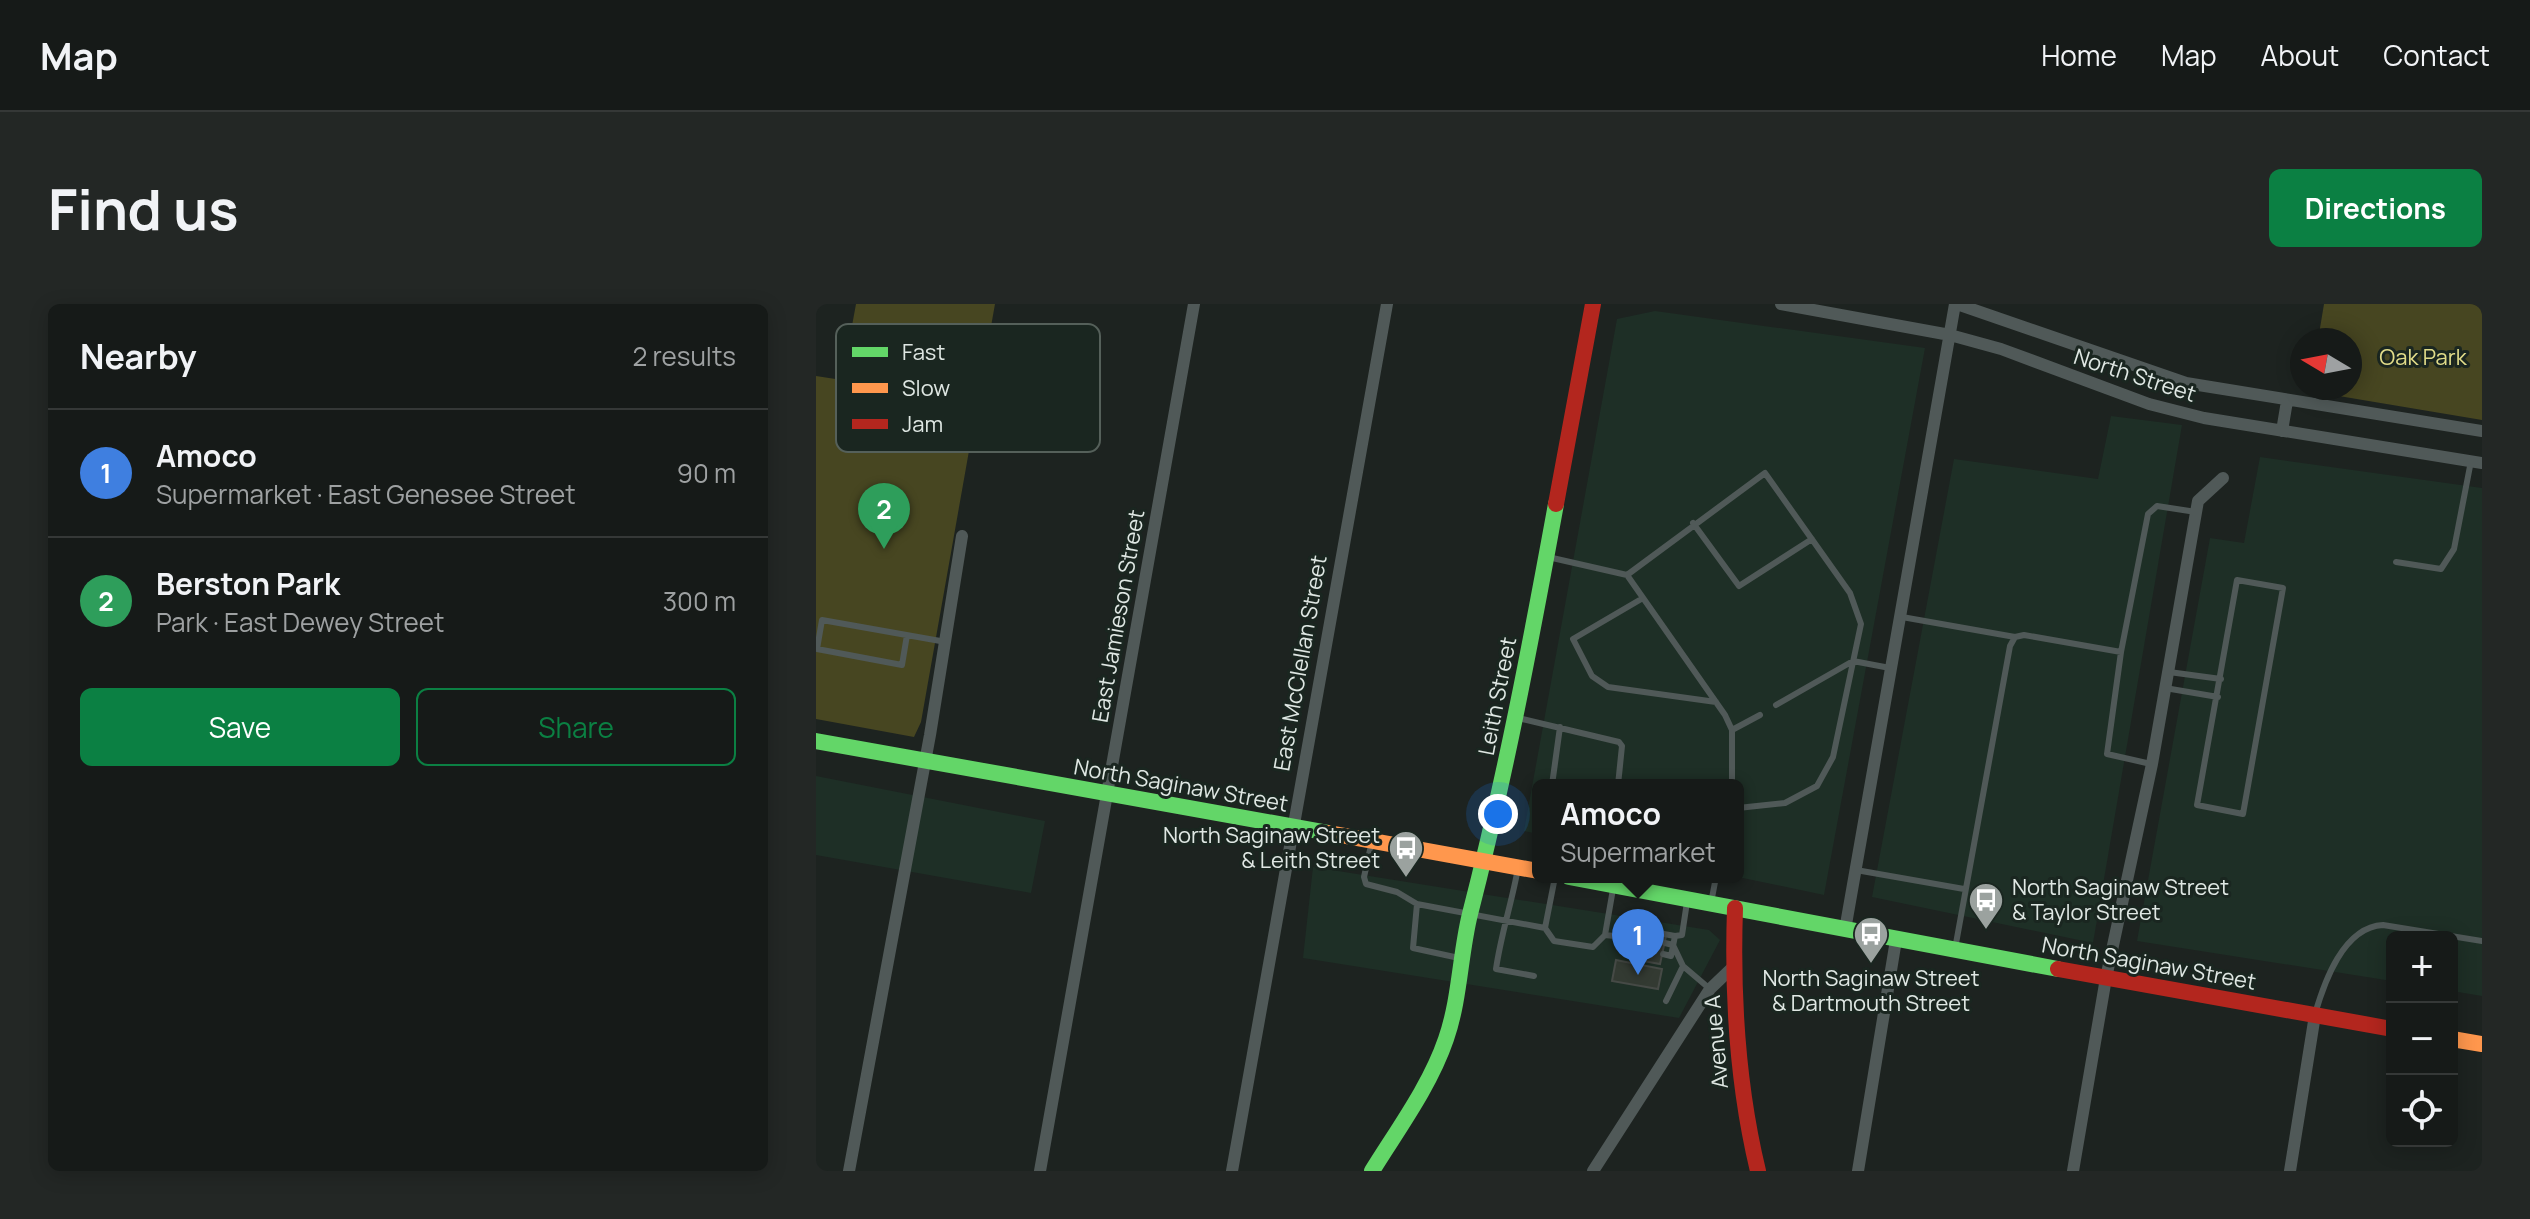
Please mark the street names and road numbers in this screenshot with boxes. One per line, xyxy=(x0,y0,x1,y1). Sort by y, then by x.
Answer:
street label: North Street xyxy=(2070,341,2200,409)
street label: East Jamieson Street xyxy=(1085,507,1151,725)
street label: East McClellan Street xyxy=(1266,553,1334,773)
street label: Leith Street xyxy=(1471,634,1523,758)
street label: North Saginaw Street xyxy=(1072,751,1291,819)
street label: North Saginaw Street xyxy=(2040,929,2259,997)
street label: Avenue A xyxy=(1697,994,1735,1090)

